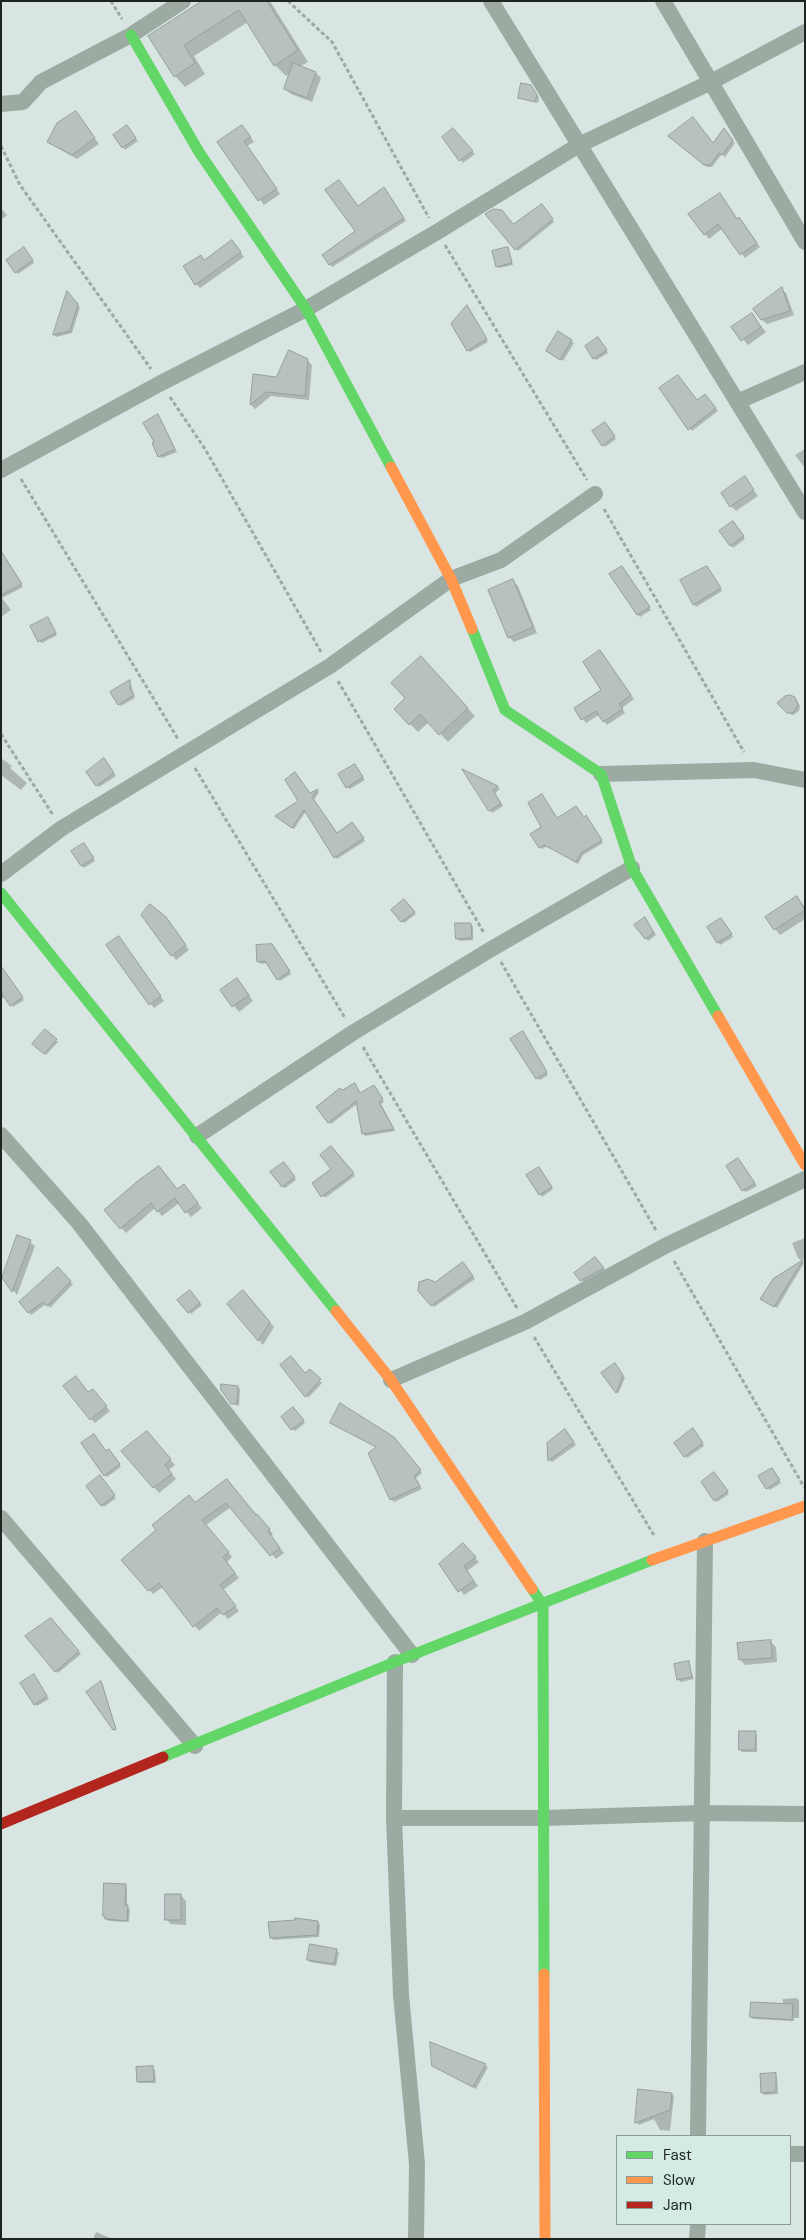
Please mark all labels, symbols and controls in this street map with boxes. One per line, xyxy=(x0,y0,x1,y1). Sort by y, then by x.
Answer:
legend xyxy=(616,2135,791,2225)
text: Fast xyxy=(663,2145,692,2165)
text: Slow xyxy=(663,2170,695,2190)
text: Jam xyxy=(663,2195,692,2215)

